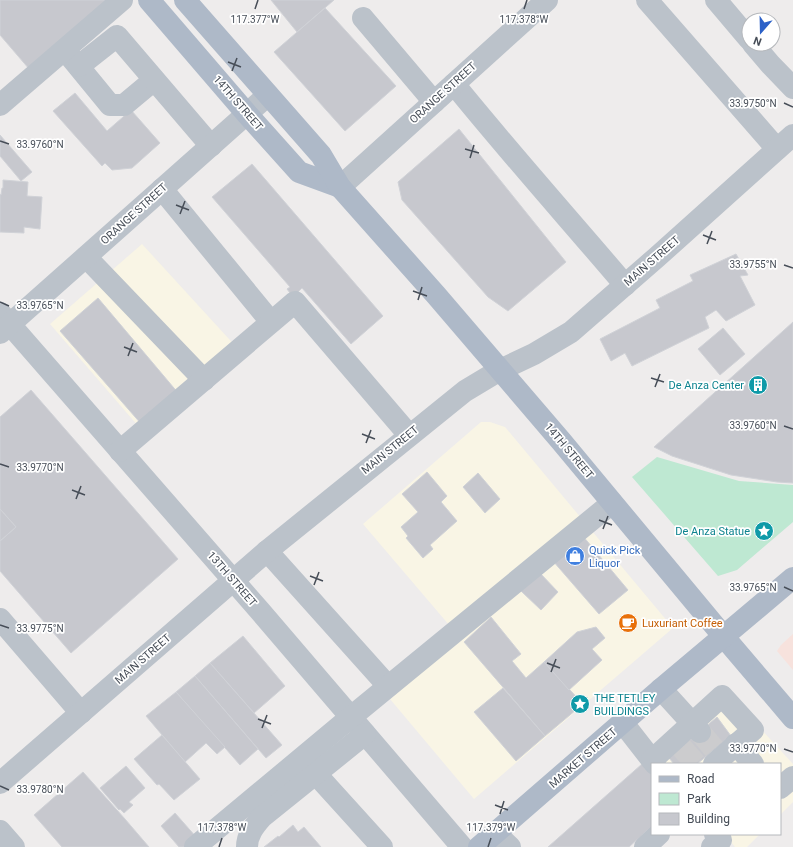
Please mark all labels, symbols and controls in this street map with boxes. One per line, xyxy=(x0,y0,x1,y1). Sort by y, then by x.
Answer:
north arrow xyxy=(741,12,781,52)
text: 117.377°W xyxy=(231,14,280,25)
text: 117.378°W xyxy=(500,14,549,25)
text: N xyxy=(752,33,764,48)
street label: ORANGE STREET xyxy=(407,59,479,126)
street label: 14TH STREET xyxy=(211,73,266,133)
text: 33.9750°N xyxy=(729,98,777,109)
text: 33.9760°N xyxy=(16,139,64,150)
street label: ORANGE STREET xyxy=(98,180,170,247)
street label: MAIN STREET xyxy=(622,233,683,289)
text: 33.9755°N xyxy=(729,259,777,270)
text: 33.9765°N xyxy=(16,300,64,311)
building icon: De Anza Center xyxy=(747,374,769,396)
place label: De Anza Center xyxy=(669,379,744,392)
text: 33.9760°N xyxy=(729,420,777,431)
street label: 14TH STREET xyxy=(542,421,596,482)
street label: MAIN STREET xyxy=(359,423,421,477)
text: 33.9770°N xyxy=(16,462,64,473)
place icon: De Anza Statue xyxy=(753,520,775,542)
place label: De Anza Statue xyxy=(675,525,750,538)
place label: Quick Pick Liquor xyxy=(589,544,641,570)
shop icon: Quick Pick Liquor xyxy=(564,545,586,567)
street label: 13TH STREET xyxy=(205,549,260,609)
text: 33.9765°N xyxy=(729,582,777,593)
cafe icon: Luxuriant Coffee xyxy=(617,612,639,634)
place label: Luxuriant Coffee xyxy=(642,617,723,630)
text: 33.9775°N xyxy=(16,623,64,634)
street label: MAIN STREET xyxy=(113,631,174,687)
place label: THE TETLEY BUILDINGS xyxy=(594,692,656,718)
place icon: THE TETLEY BUILDINGS xyxy=(569,693,591,715)
street label: MARKET STREET xyxy=(547,725,620,791)
text: 33.9770°N xyxy=(729,743,777,754)
legend xyxy=(651,763,781,835)
text: Road xyxy=(687,772,715,786)
text: 33.9780°N xyxy=(16,784,64,795)
text: Park xyxy=(687,792,712,806)
text: Building xyxy=(687,812,730,826)
text: 117.378°W xyxy=(198,822,247,833)
text: 117.379°W xyxy=(467,822,516,833)

